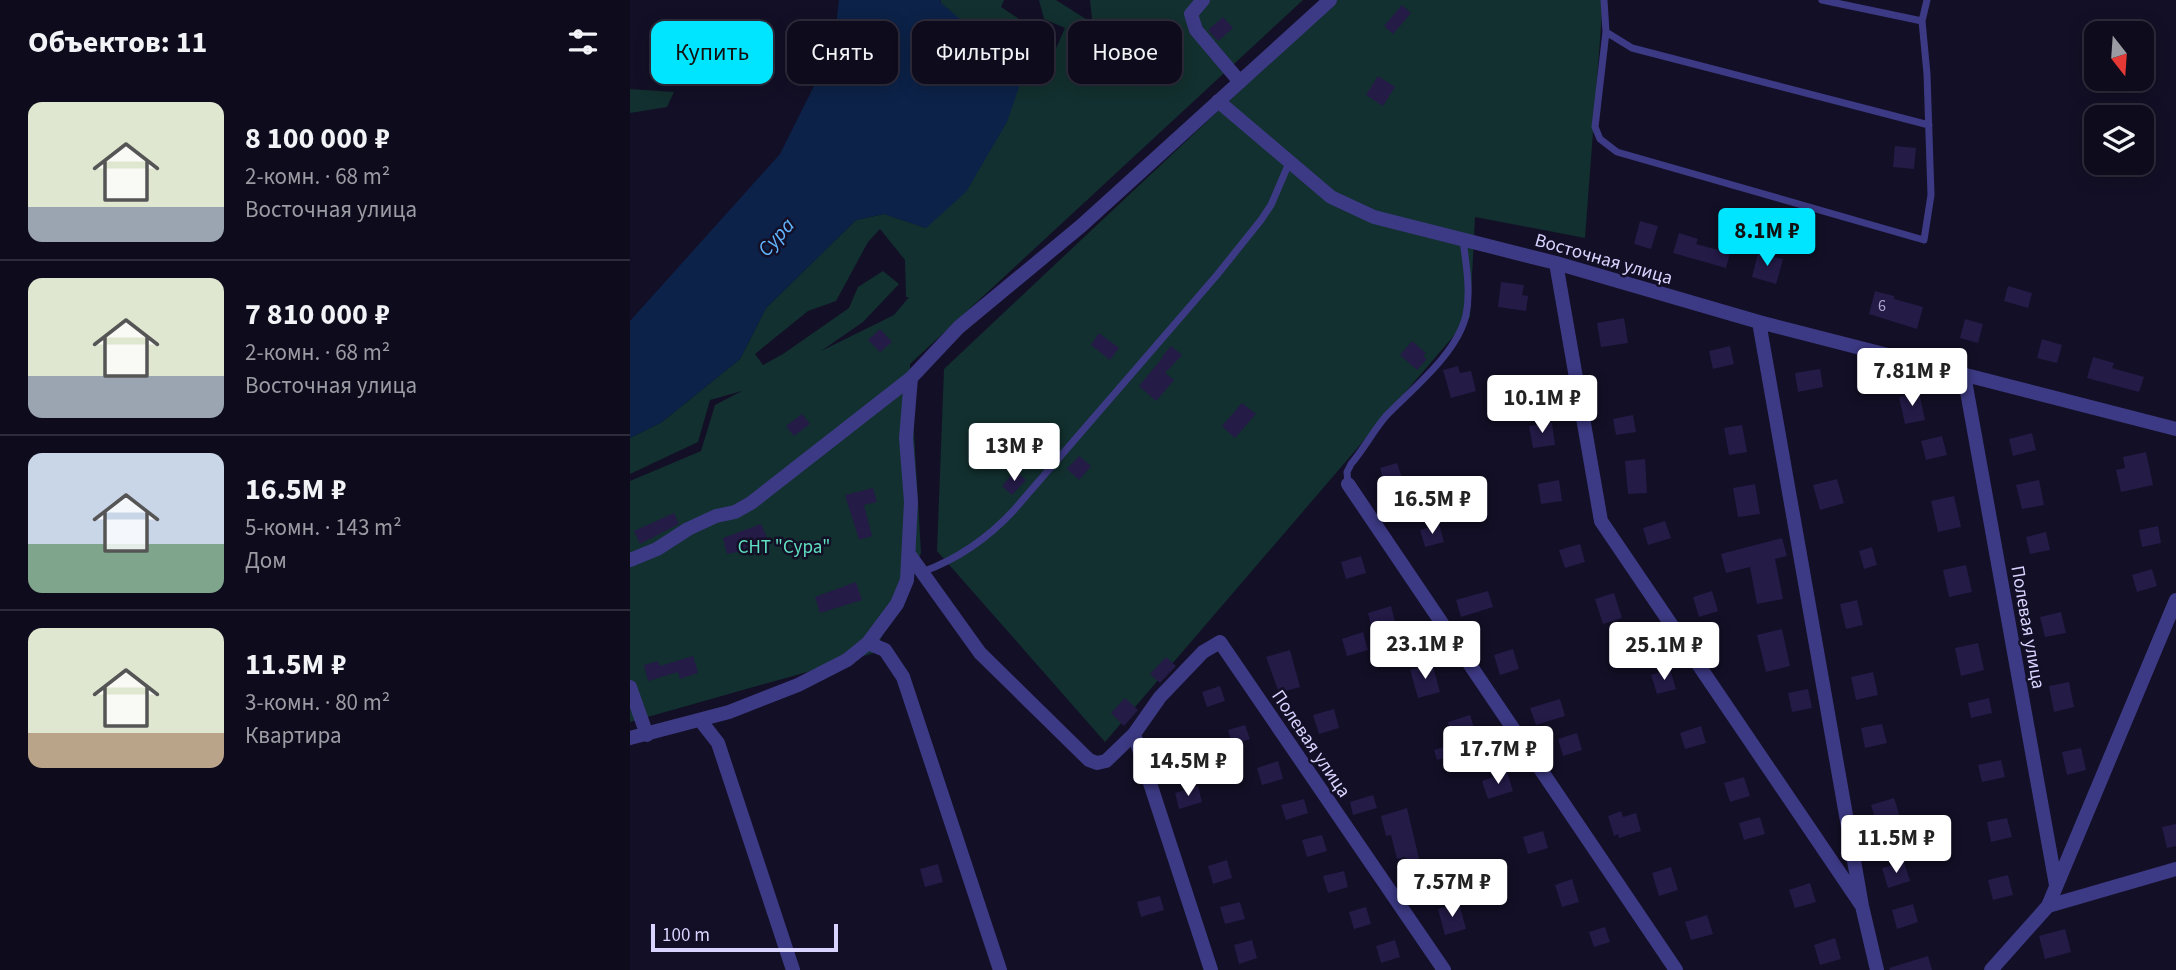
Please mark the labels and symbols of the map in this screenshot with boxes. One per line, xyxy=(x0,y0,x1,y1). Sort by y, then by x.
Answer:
north arrow xyxy=(2084,21,2154,91)
pin: 8.1M ₽ xyxy=(1710,208,1824,268)
water label: Сура xyxy=(750,211,802,263)
street label: Восточная улица xyxy=(1532,227,1676,292)
house number: 6 xyxy=(1878,295,1886,317)
pin: 7.81M ₽ xyxy=(1847,348,1977,408)
pin: 10.1M ₽ xyxy=(1477,376,1607,435)
pin: 13M ₽ xyxy=(965,424,1063,483)
pin: 16.5M ₽ xyxy=(1367,476,1497,536)
park label: СНТ "Сура" xyxy=(738,534,830,561)
street label: Полевая улица xyxy=(2003,564,2052,691)
pin: 23.1M ₽ xyxy=(1360,622,1490,681)
pin: 25.1M ₽ xyxy=(1599,622,1729,682)
street label: Полевая улица xyxy=(1265,685,1357,803)
pin: 17.7M ₽ xyxy=(1433,726,1563,786)
pin: 14.5M ₽ xyxy=(1123,738,1253,798)
pin: 11.5M ₽ xyxy=(1831,816,1961,875)
pin: 7.57M ₽ xyxy=(1387,860,1517,919)
scale bar xyxy=(651,921,838,953)

